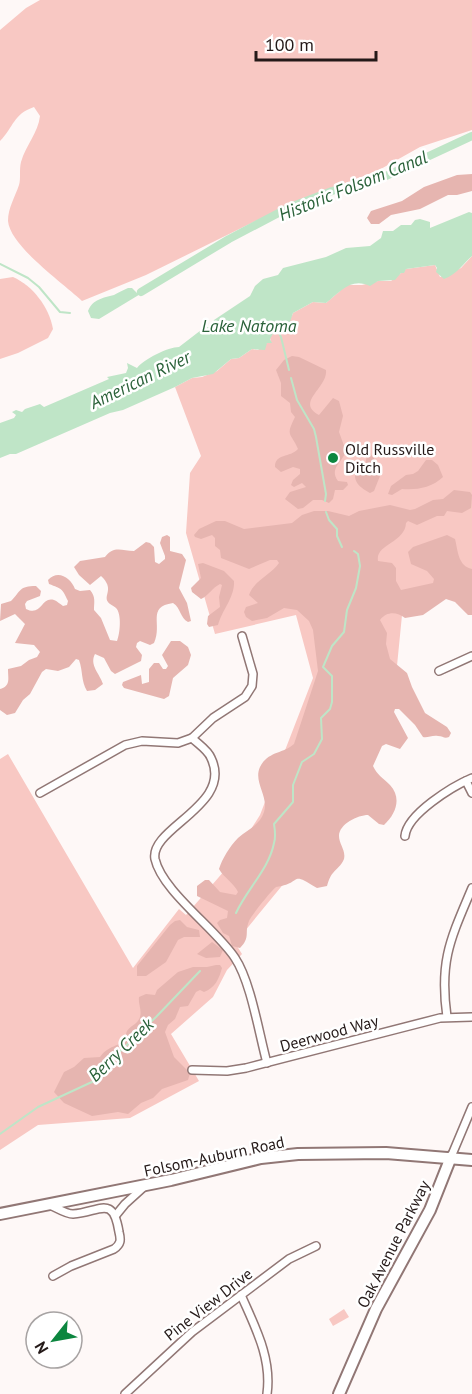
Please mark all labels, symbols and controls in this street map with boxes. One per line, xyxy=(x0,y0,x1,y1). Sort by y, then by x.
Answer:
scale bar xyxy=(256,24,376,62)
text: 100 m xyxy=(265,33,314,56)
water label: Historic Folsom Canal xyxy=(275,145,431,226)
water label: Lake Natoma xyxy=(201,314,297,337)
water label: American River xyxy=(85,345,195,414)
place label: Old Russville Ditch xyxy=(345,439,434,477)
marker: Old Russville Ditch xyxy=(326,451,340,465)
street label: Deerwood Way xyxy=(277,1010,381,1056)
water label: Berry Creek xyxy=(83,1012,159,1086)
street label: Folsom-Auburn Road xyxy=(142,1131,286,1181)
street label: Oak Avenue Parkway xyxy=(352,1176,434,1311)
street label: Pine View Drive xyxy=(160,1263,256,1345)
north arrow xyxy=(24,1310,84,1370)
text: N xyxy=(30,1338,52,1357)

